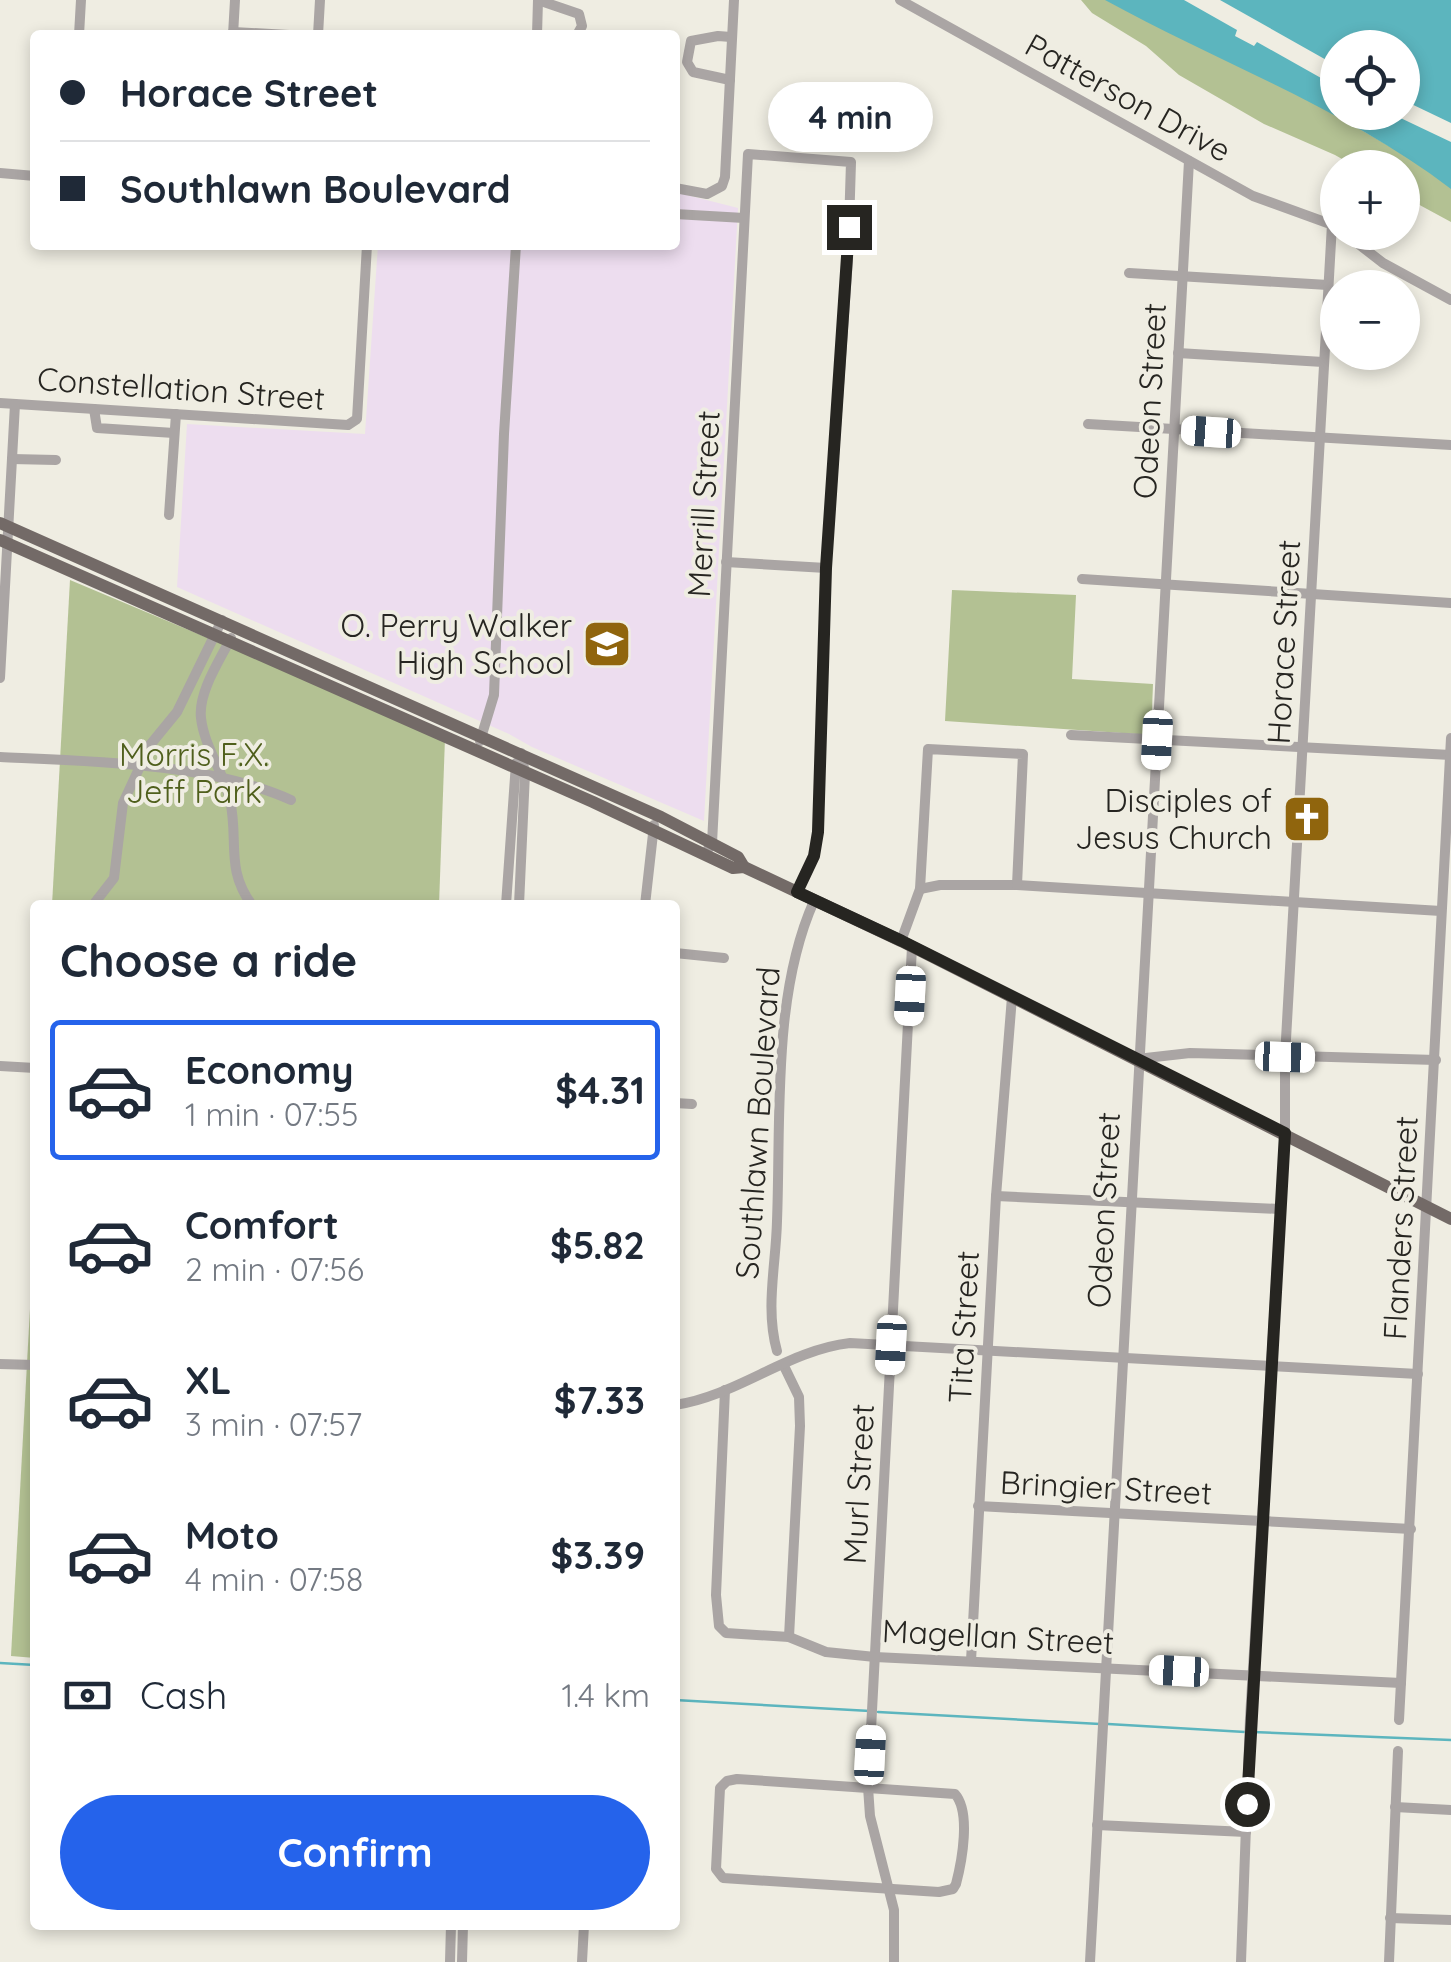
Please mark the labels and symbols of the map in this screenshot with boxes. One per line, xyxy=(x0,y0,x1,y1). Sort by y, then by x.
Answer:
street label: Patterson Drive xyxy=(1019,24,1238,170)
callout: 4 min xyxy=(766,82,932,152)
route end xyxy=(827,205,872,250)
street label: Odeon Street xyxy=(1124,302,1174,500)
street label: Constellation Street xyxy=(36,358,326,418)
street label: Merrill Street xyxy=(678,410,728,598)
car xyxy=(1180,415,1242,449)
street label: Horace Street xyxy=(1258,539,1308,745)
place label: O. Perry Walker High School xyxy=(340,605,572,682)
school or university icon: O. Perry Walker High School xyxy=(581,618,633,670)
car xyxy=(1140,709,1174,771)
park label: Morris F.X. Jeff Park xyxy=(119,734,269,811)
place label: Disciples of Jesus Church xyxy=(1075,780,1272,857)
church icon: Disciples of Jesus Church xyxy=(1281,793,1333,845)
street label: Southlawn Boulevard xyxy=(726,965,788,1280)
car xyxy=(893,965,927,1027)
car xyxy=(1254,1041,1316,1073)
street label: Odeon Street xyxy=(1078,1111,1128,1309)
street label: Flanders Street xyxy=(1374,1115,1426,1341)
street label: Tita Street xyxy=(939,1250,987,1404)
car xyxy=(874,1314,908,1376)
street label: Murl Street xyxy=(834,1403,882,1565)
street label: Bringier Street xyxy=(999,1461,1213,1513)
street label: Magellan Street xyxy=(881,1610,1115,1662)
car xyxy=(1148,1654,1210,1688)
car xyxy=(853,1724,887,1786)
route start xyxy=(1225,1782,1270,1827)

